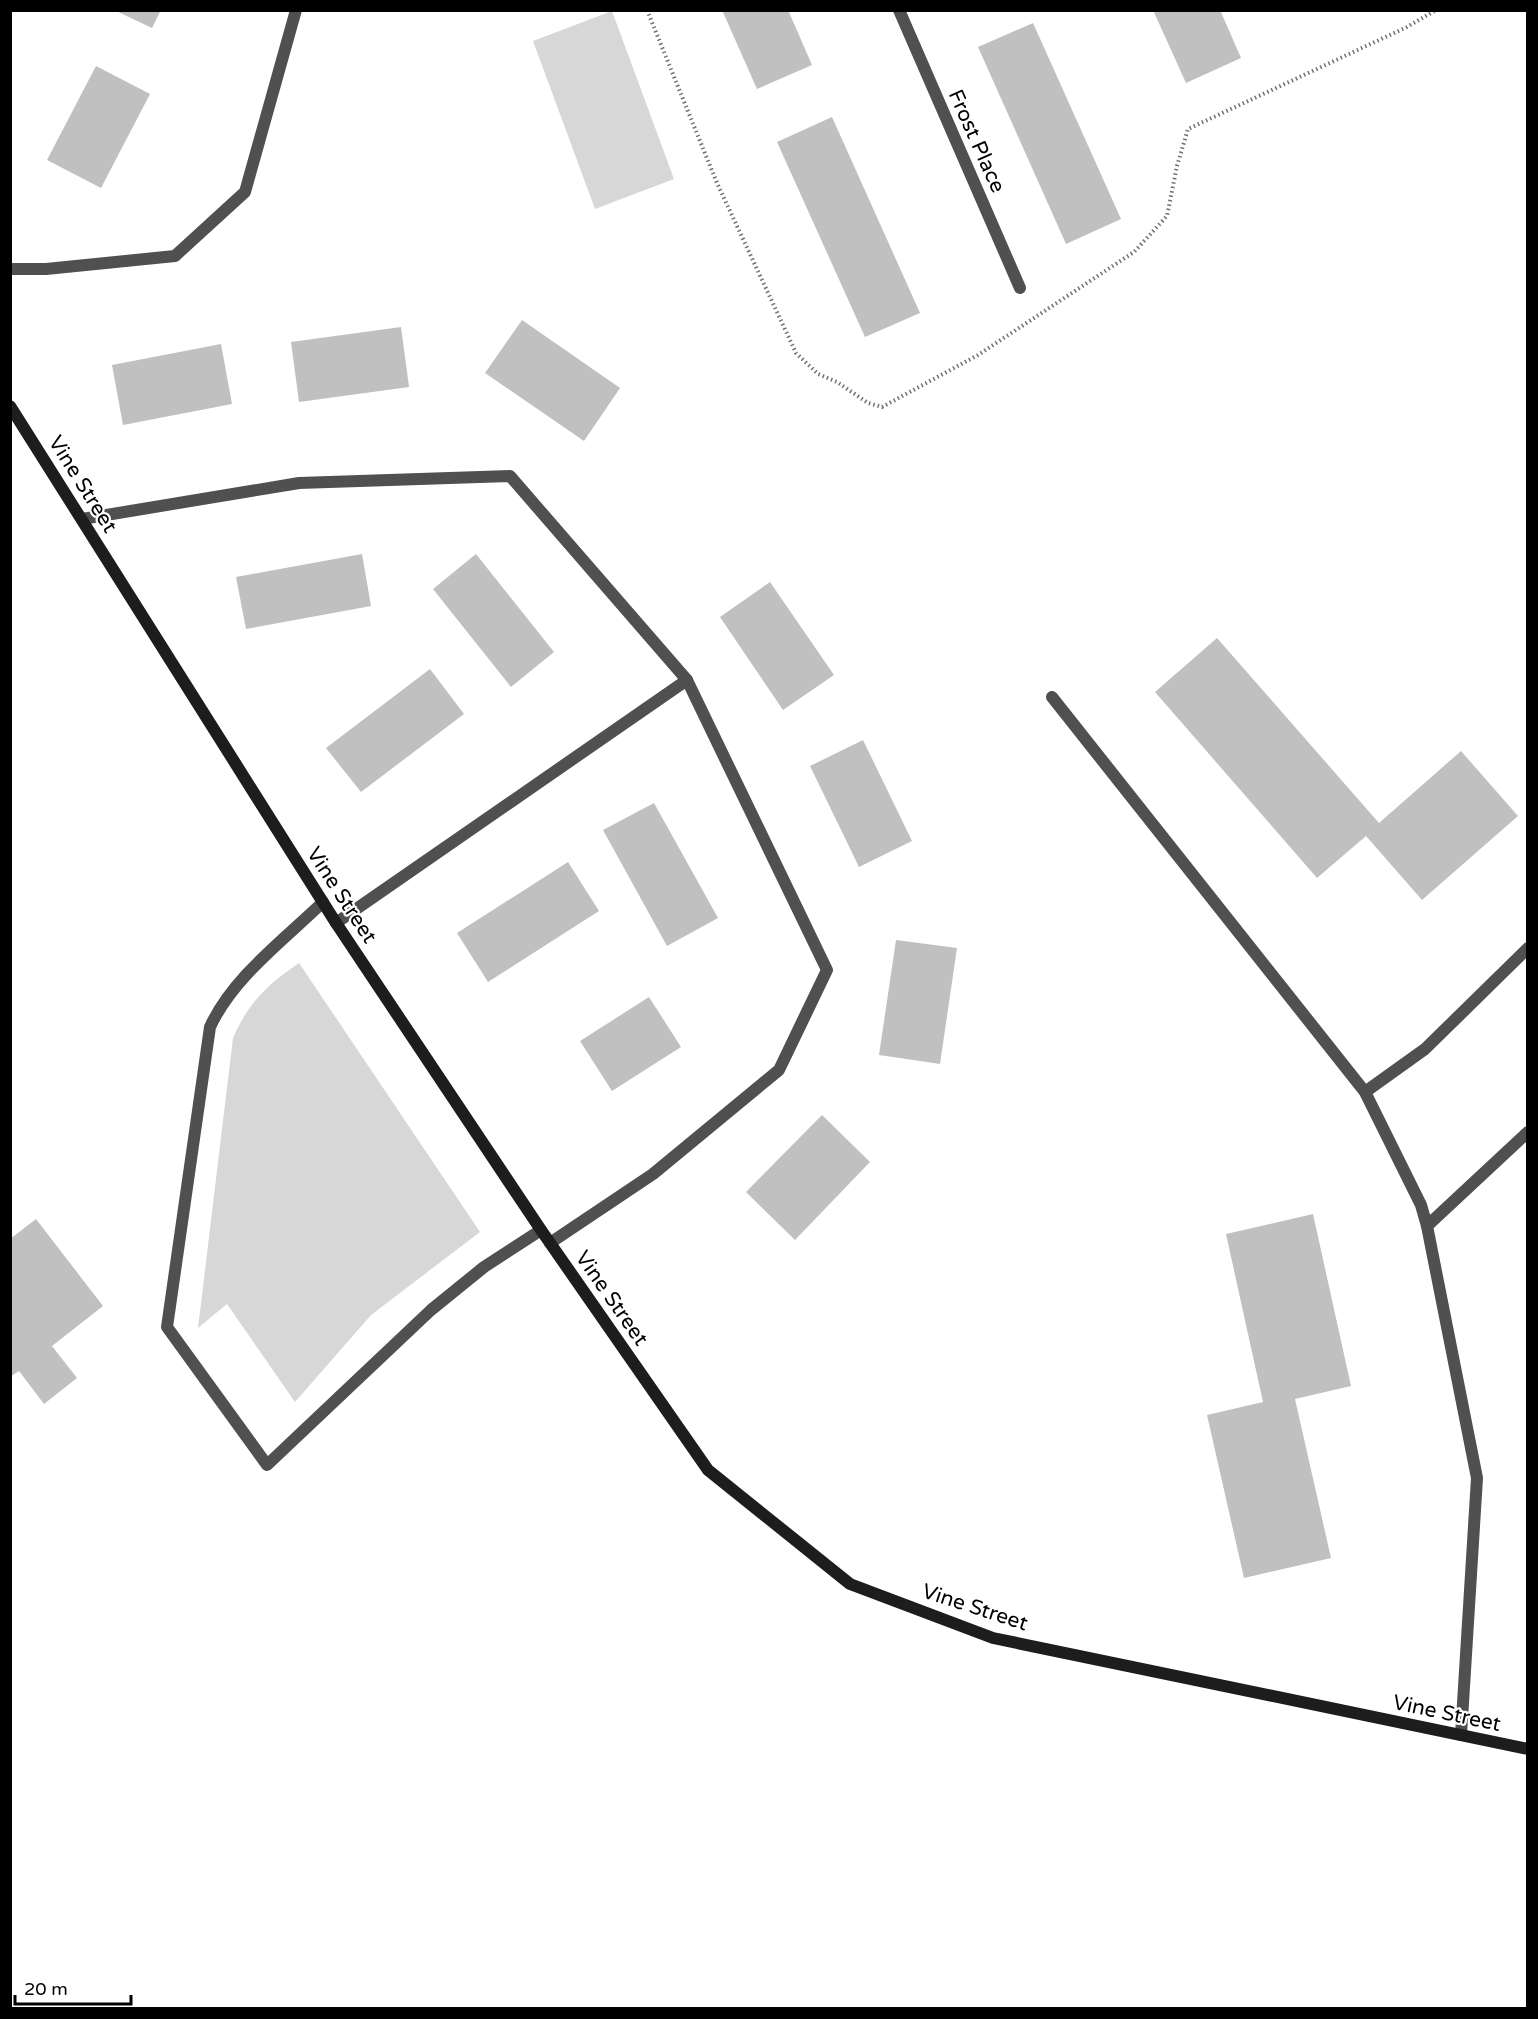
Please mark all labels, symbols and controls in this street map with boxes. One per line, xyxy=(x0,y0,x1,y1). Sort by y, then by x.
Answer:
street label: Frost Place xyxy=(943,86,1010,197)
street label: Vine Street xyxy=(43,431,122,537)
street label: Vine Street xyxy=(301,842,382,948)
street label: Vine Street xyxy=(570,1246,653,1350)
street label: Vine Street xyxy=(919,1579,1031,1636)
street label: Vine Street xyxy=(1391,1690,1503,1737)
scale bar xyxy=(15,1968,130,2006)
text: 20 m xyxy=(24,1978,68,2000)

